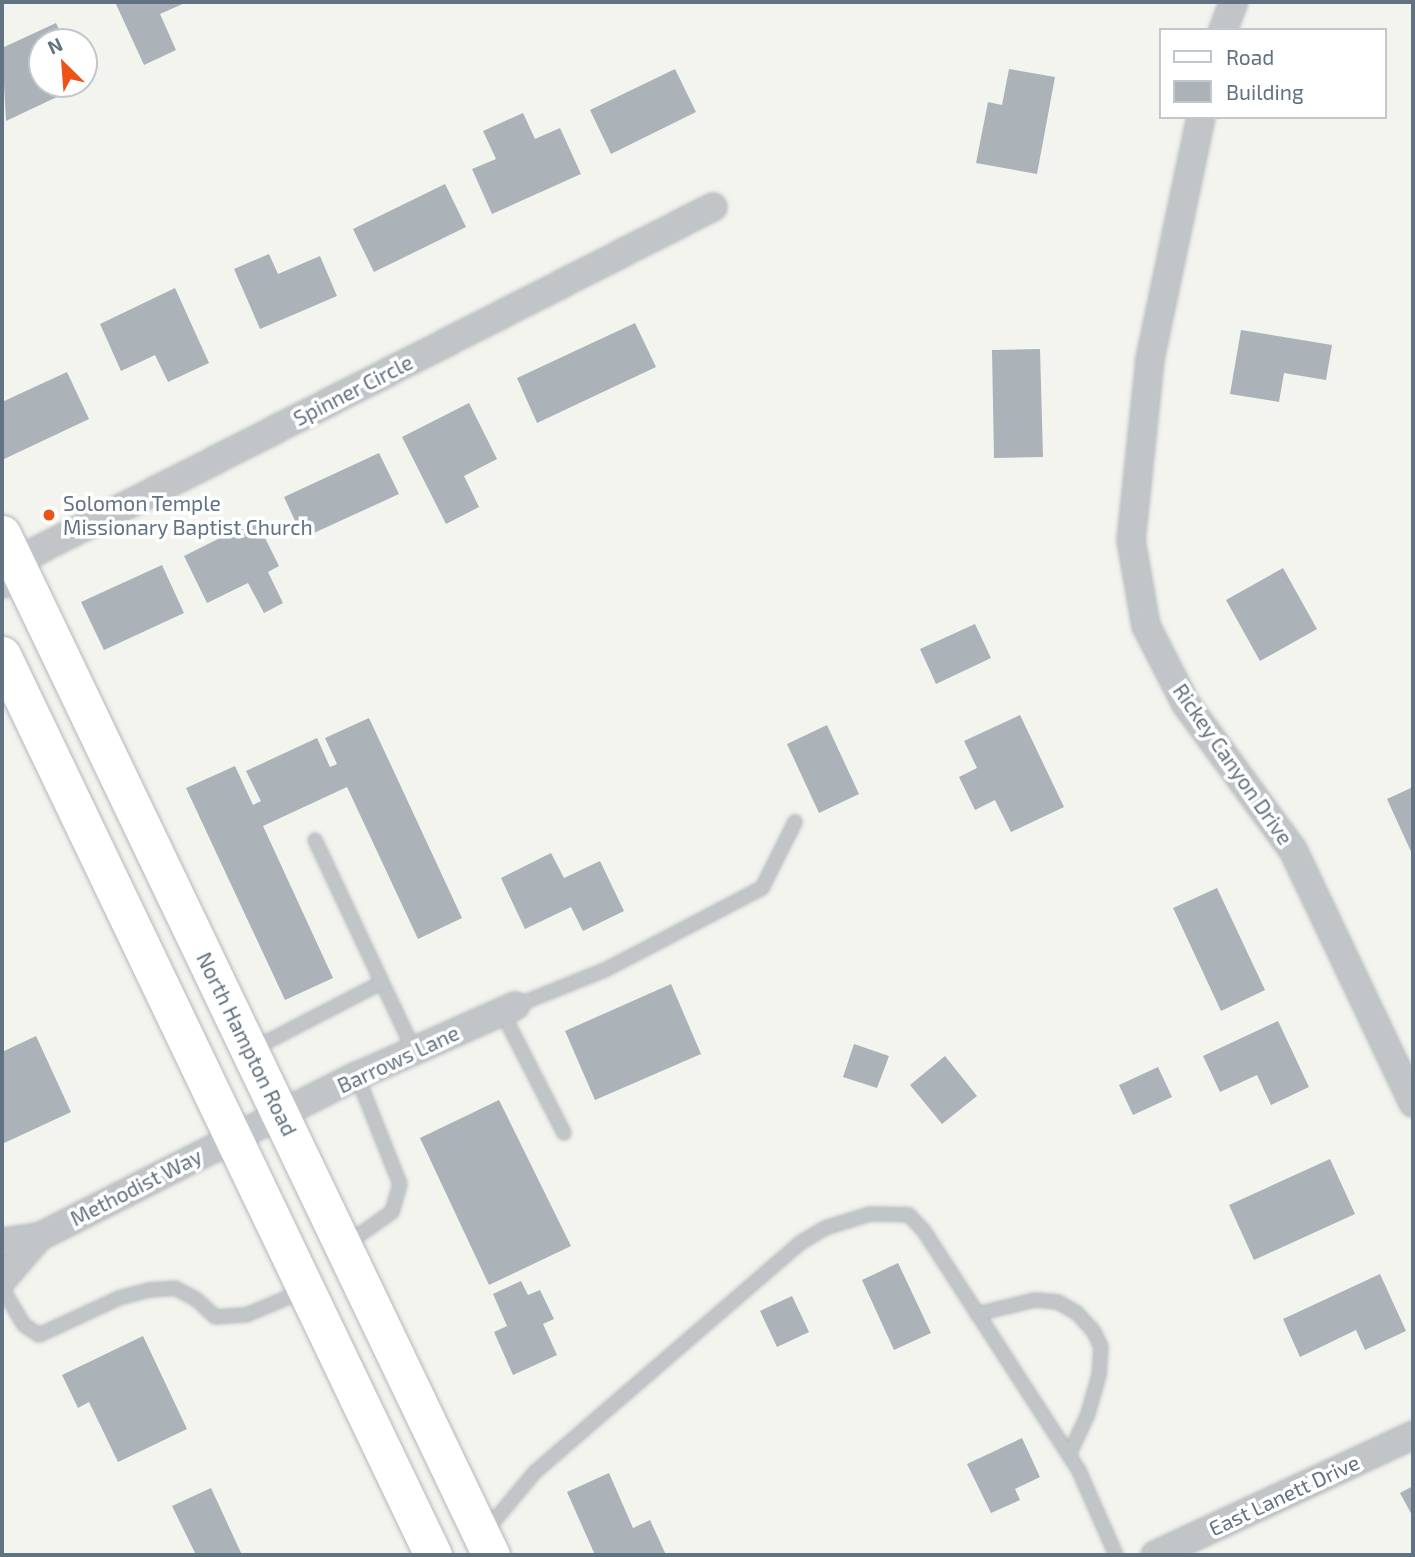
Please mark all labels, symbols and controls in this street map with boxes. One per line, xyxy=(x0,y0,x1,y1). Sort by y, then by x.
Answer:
north arrow xyxy=(28,28,98,98)
legend xyxy=(1160,28,1387,119)
text: N xyxy=(44,32,66,59)
text: Road xyxy=(1226,44,1274,69)
text: Building xyxy=(1226,79,1304,104)
street label: Spinner Circle xyxy=(289,349,417,431)
place label: Solomon Temple Missionary Baptist Church xyxy=(63,490,313,540)
marker: Solomon Temple Missionary Baptist Church xyxy=(41,507,57,523)
street label: Rickey Canyon Drive xyxy=(1168,678,1298,850)
street label: North Hampton Road xyxy=(192,948,302,1140)
street label: Barrows Lane xyxy=(333,1020,463,1098)
street label: Methodist Way xyxy=(66,1143,206,1231)
street label: East Lanett Drive xyxy=(1205,1449,1363,1541)

